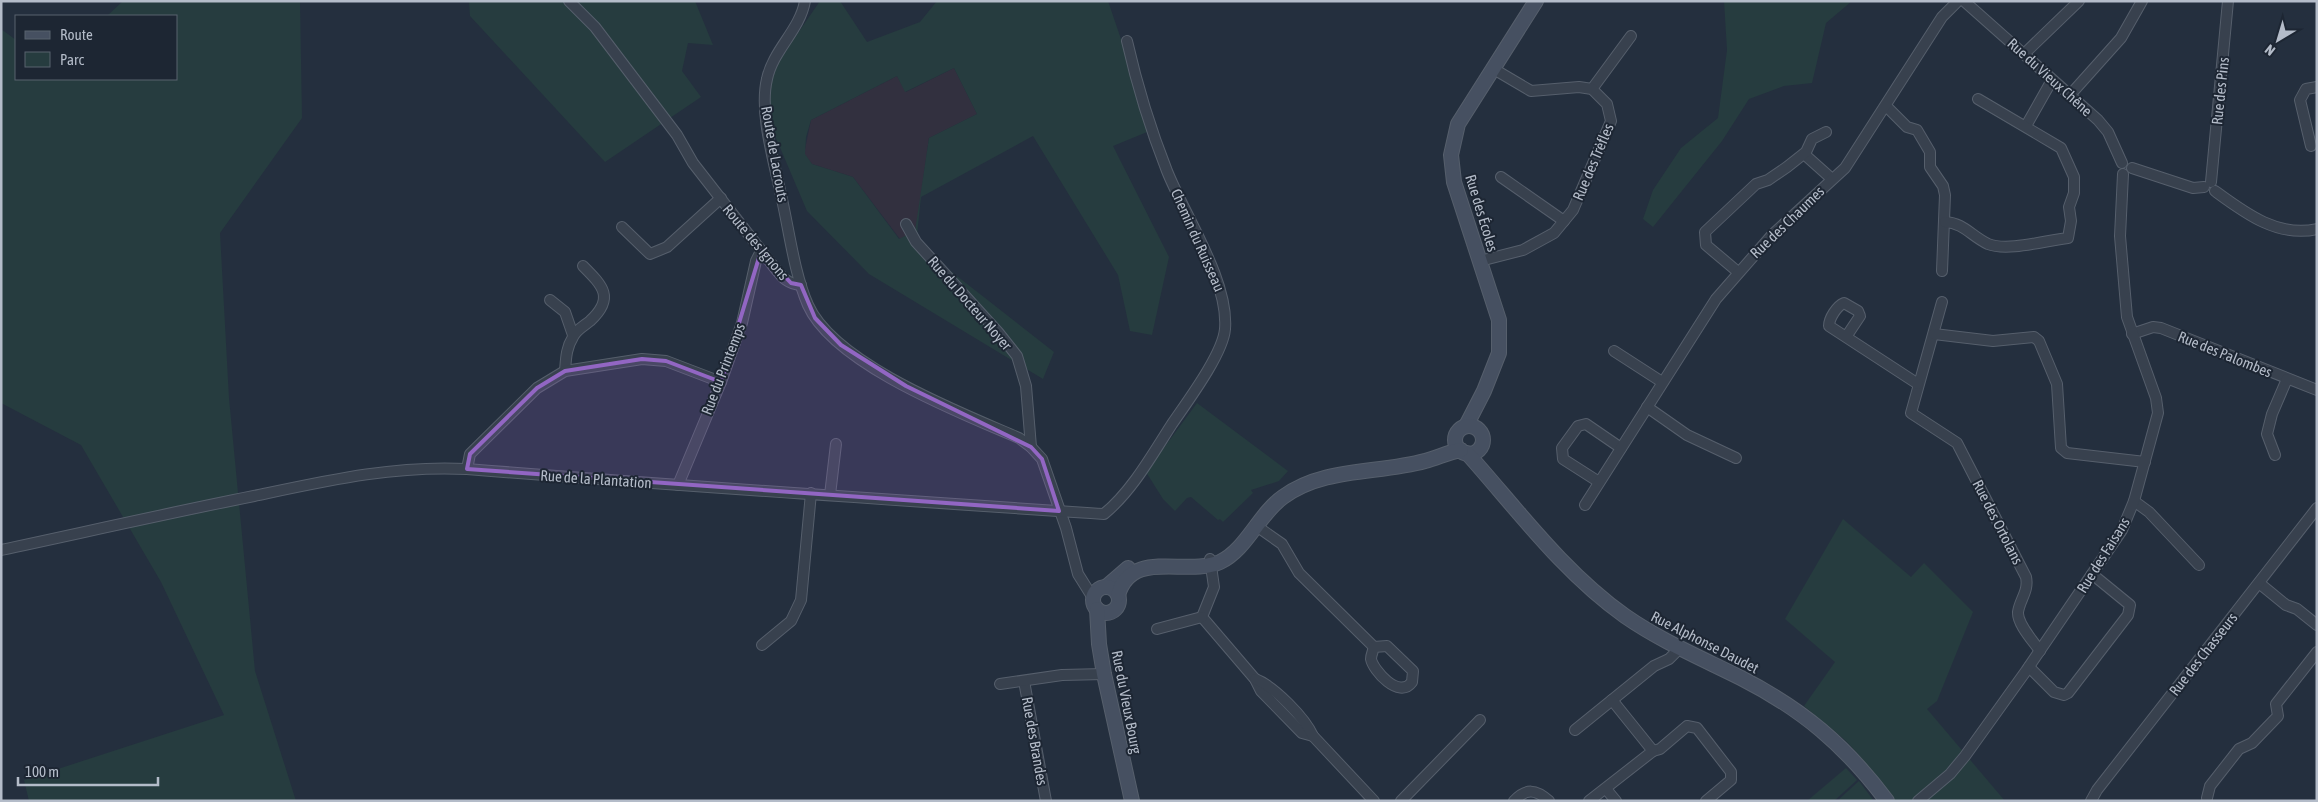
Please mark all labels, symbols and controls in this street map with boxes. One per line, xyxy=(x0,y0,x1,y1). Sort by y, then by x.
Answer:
legend xyxy=(15,15,178,80)
north arrow xyxy=(2253,15,2303,65)
text: Route xyxy=(60,26,93,43)
street label: Rue du Vieux Chêne xyxy=(2004,35,2096,120)
text: N xyxy=(2262,41,2278,59)
text: Parc xyxy=(60,51,84,68)
street label: Rue des Pins xyxy=(2208,56,2232,126)
street label: Route de Lacrouts xyxy=(758,105,792,203)
street label: Rue des Trèfles xyxy=(1569,121,1617,203)
street label: Rue des Écoles xyxy=(1462,172,1502,254)
street label: Rue des Chaumes xyxy=(1747,183,1827,261)
street label: Chemin du Ruisseau xyxy=(1168,186,1228,294)
street label: Route des Ignons xyxy=(720,201,792,283)
street label: Rue du Docteur Noyer xyxy=(925,253,1016,354)
street label: Rue du Printemps xyxy=(698,321,748,417)
street label: Rue des Palombes xyxy=(2176,327,2274,381)
street label: Rue de la Plantation xyxy=(540,467,652,491)
street label: Rue des Ortolans xyxy=(1969,477,2027,567)
street label: Rue des Faisans xyxy=(2073,514,2133,596)
street label: Rue Alphonse Daudet xyxy=(1648,607,1762,677)
street label: Rue des Chasseurs xyxy=(2165,609,2241,699)
street label: Rue du Vieux Bourg xyxy=(1109,649,1145,756)
street label: Rue des Brandes xyxy=(1019,695,1051,787)
scale bar xyxy=(18,754,158,786)
text: 100 m xyxy=(25,763,59,780)

